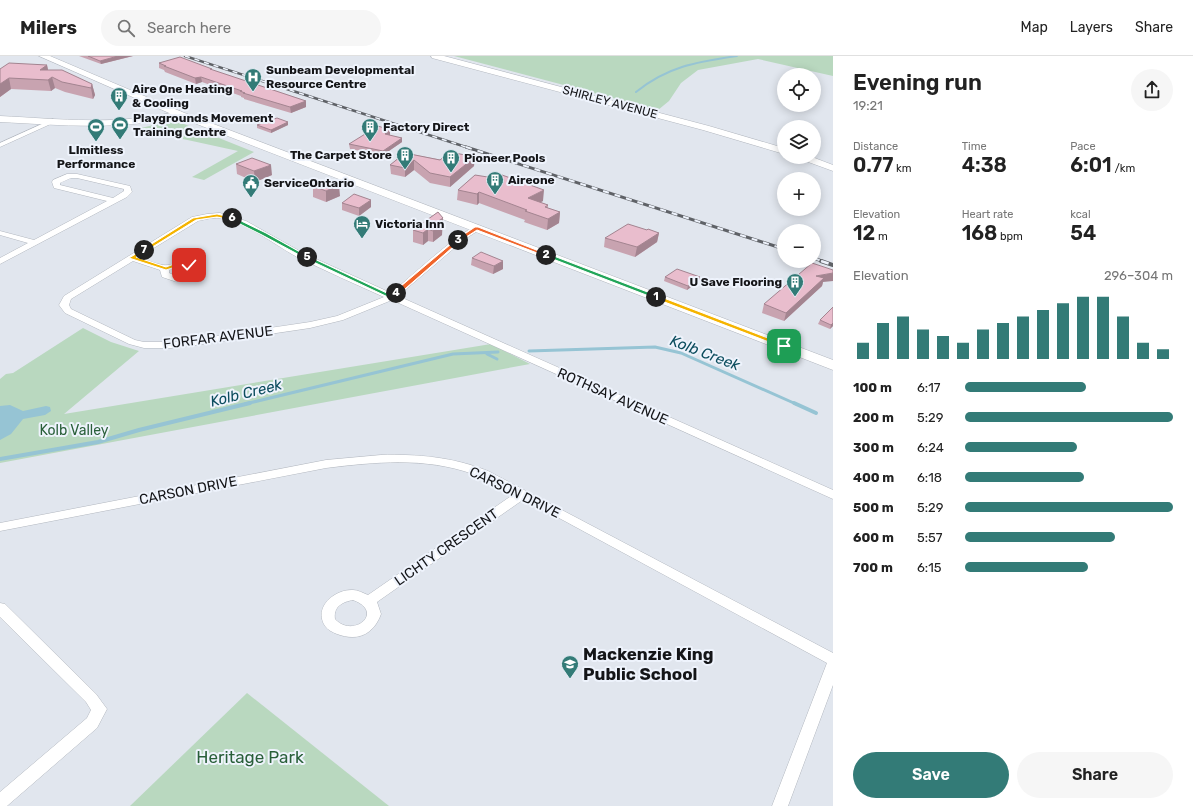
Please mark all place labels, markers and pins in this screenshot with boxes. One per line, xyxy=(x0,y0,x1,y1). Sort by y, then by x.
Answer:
place label: Sunbeam Developmental Resource Centre xyxy=(266,63,414,91)
hospital icon: Sunbeam Developmental Resource Centre xyxy=(243,67,263,92)
place label: Aire One Heating & Cooling xyxy=(132,82,233,110)
building icon: Aire One Heating & Cooling xyxy=(109,86,129,111)
place label: Playgrounds Movement Training Centre xyxy=(133,111,274,139)
sports icon: Playgrounds Movement Training Centre xyxy=(110,115,130,140)
sports icon: LImitless Performance xyxy=(86,117,106,142)
building icon: Factory Direct xyxy=(360,117,380,142)
place label: Factory Direct xyxy=(383,120,470,134)
place label: LImitless Performance xyxy=(57,143,135,171)
building icon: The Carpet Store xyxy=(395,145,415,170)
place label: The Carpet Store xyxy=(290,148,392,162)
building icon: Pioneer Pools xyxy=(441,148,461,173)
place label: Pioneer Pools xyxy=(464,151,546,165)
building icon: Aireone xyxy=(485,170,505,195)
public building icon: ServiceOntario xyxy=(241,173,261,198)
place label: Aireone xyxy=(508,173,555,187)
place label: ServiceOntario xyxy=(264,176,354,190)
pin: 6 xyxy=(222,208,242,228)
hotel icon: Victoria Inn xyxy=(352,214,372,239)
place label: Victoria Inn xyxy=(375,217,445,231)
pin: 3 xyxy=(448,230,468,250)
pin: 7 xyxy=(134,240,154,260)
pin: 2 xyxy=(536,245,556,265)
pin: 5 xyxy=(297,247,317,267)
pin xyxy=(172,248,206,282)
building icon: U Save Flooring xyxy=(785,272,805,297)
place label: U Save Flooring xyxy=(690,275,782,289)
pin: 4 xyxy=(386,283,406,303)
pin: 1 xyxy=(646,287,666,307)
pin xyxy=(767,329,801,363)
place label: Mackenzie King Public School xyxy=(583,644,714,684)
school or university icon: Mackenzie King Public School xyxy=(560,654,580,679)

